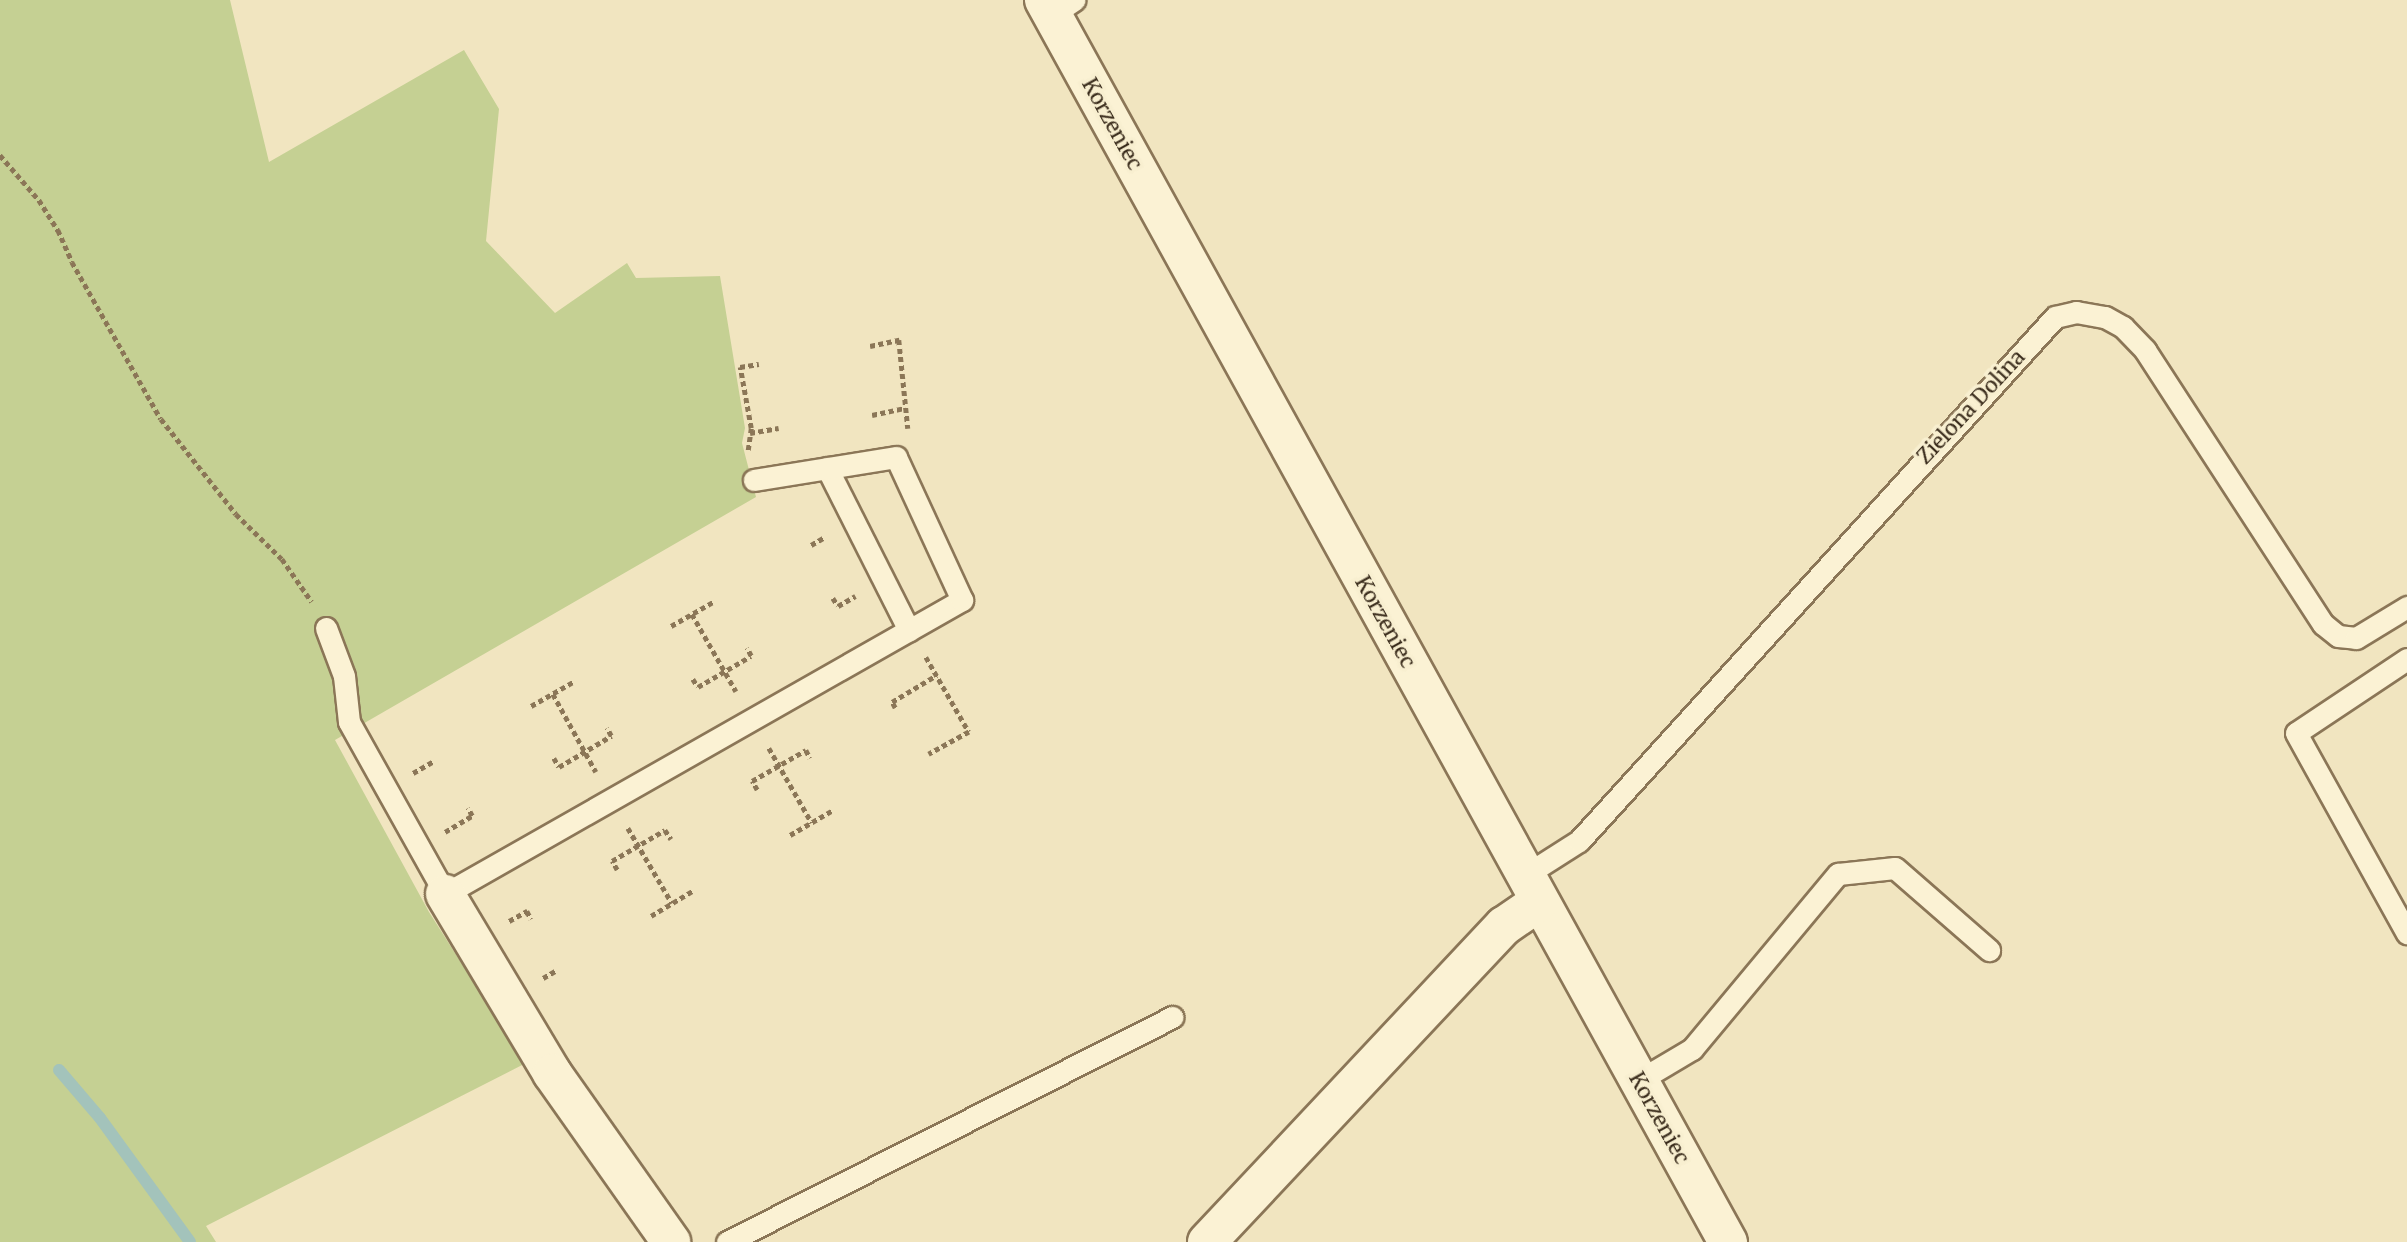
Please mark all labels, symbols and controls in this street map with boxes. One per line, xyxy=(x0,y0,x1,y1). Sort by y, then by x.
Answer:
street label: Korzeniec xyxy=(1076,74,1148,174)
street label: Zielona Dolina xyxy=(1912,345,2030,469)
street label: Korzeniec xyxy=(1349,572,1421,672)
street label: Korzeniec xyxy=(1623,1068,1695,1168)

